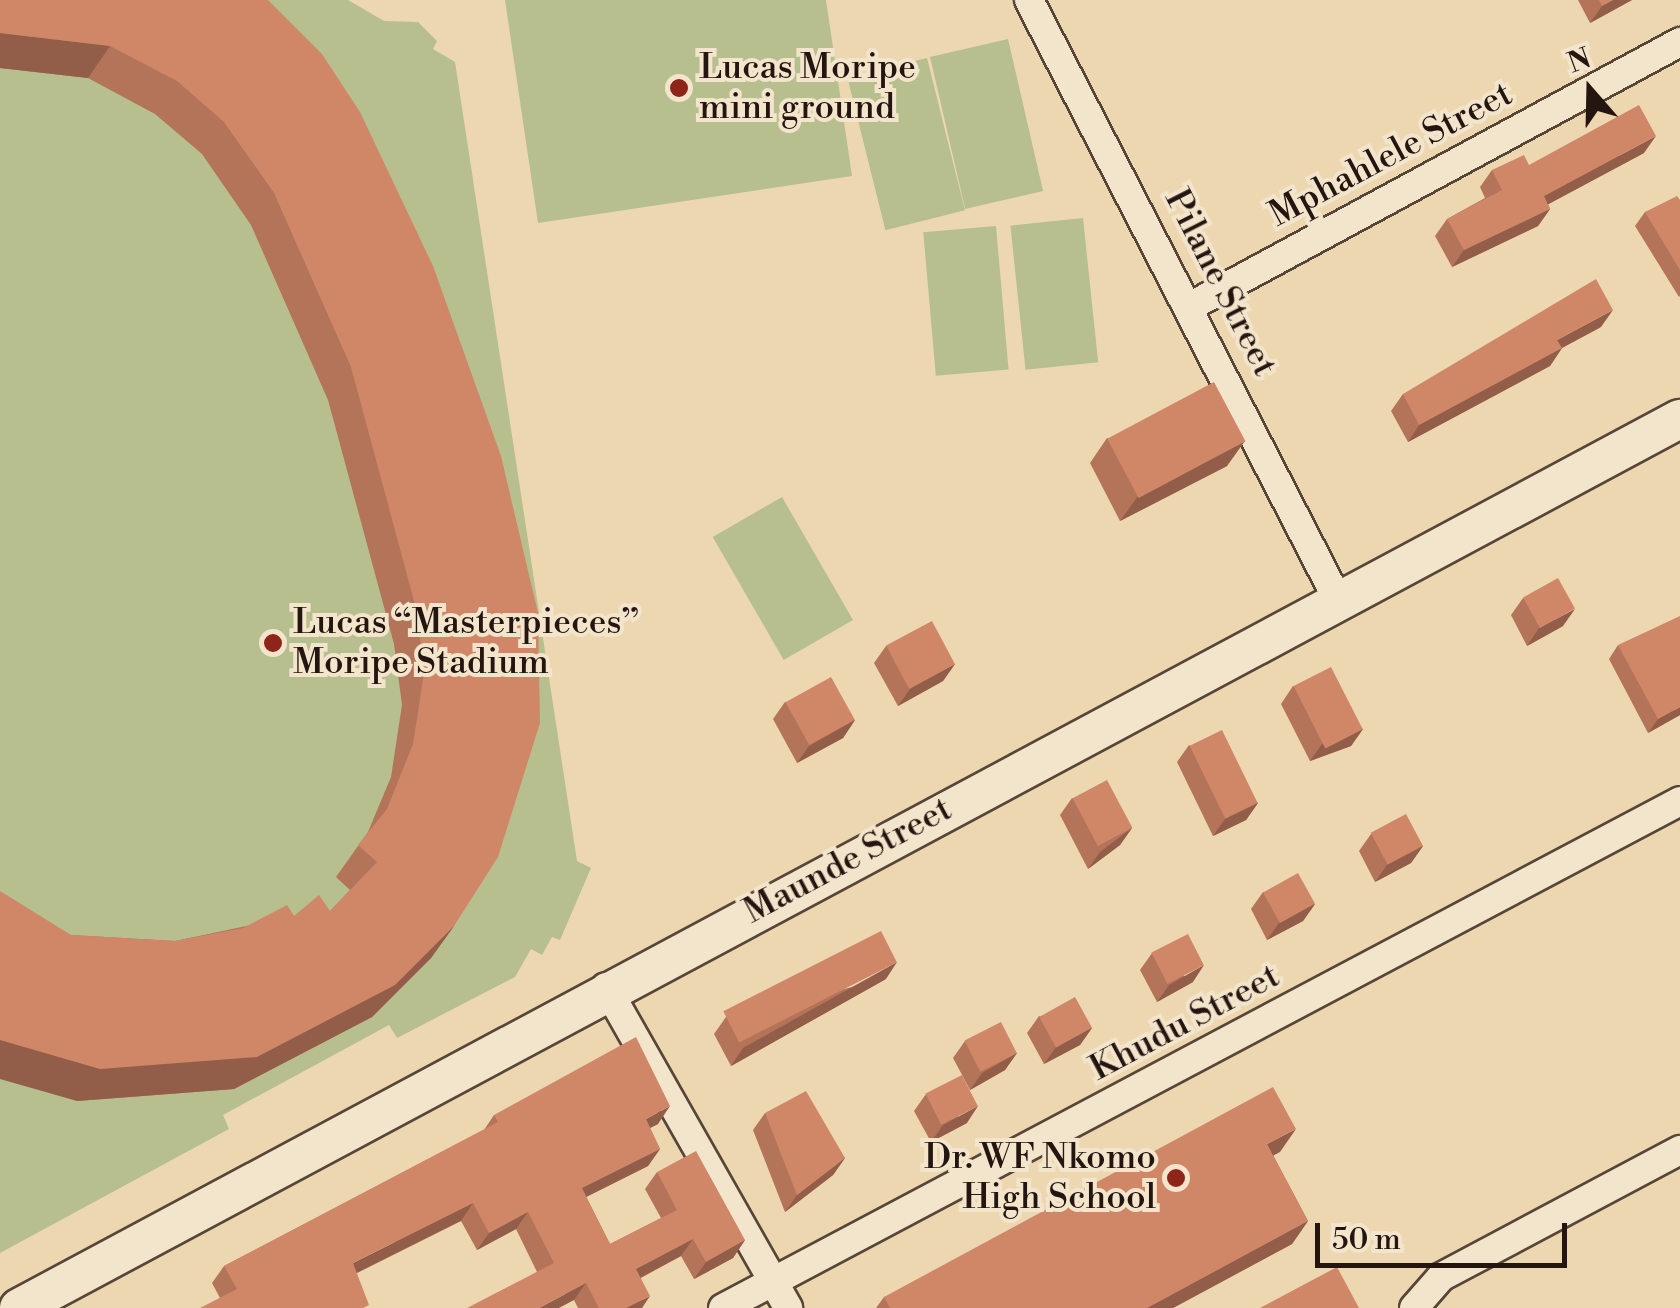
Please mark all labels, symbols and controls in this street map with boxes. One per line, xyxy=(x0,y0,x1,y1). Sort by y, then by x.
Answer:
north arrow xyxy=(1540,40,1640,140)
text: N xyxy=(1563,41,1596,82)
place label: Lucas Moripe mini ground xyxy=(699,47,916,129)
street label: Mphahlele Street xyxy=(1262,73,1520,237)
marker: Lucas Moripe mini ground xyxy=(668,77,690,99)
street label: Pilane Street xyxy=(1155,182,1285,384)
place label: Lucas “Masterpieces” Moripe Stadium xyxy=(293,602,639,684)
marker: Lucas “Masterpieces” Moripe Stadium xyxy=(262,632,284,654)
street label: Maunde Street xyxy=(737,789,959,933)
street label: Khudu Street xyxy=(1083,956,1287,1090)
place label: Dr. WF Nkomo High School xyxy=(924,1137,1156,1219)
marker: Dr. WF Nkomo High School xyxy=(1165,1167,1187,1189)
scale bar xyxy=(1320,1203,1572,1265)
text: 50 m xyxy=(1332,1221,1401,1259)

